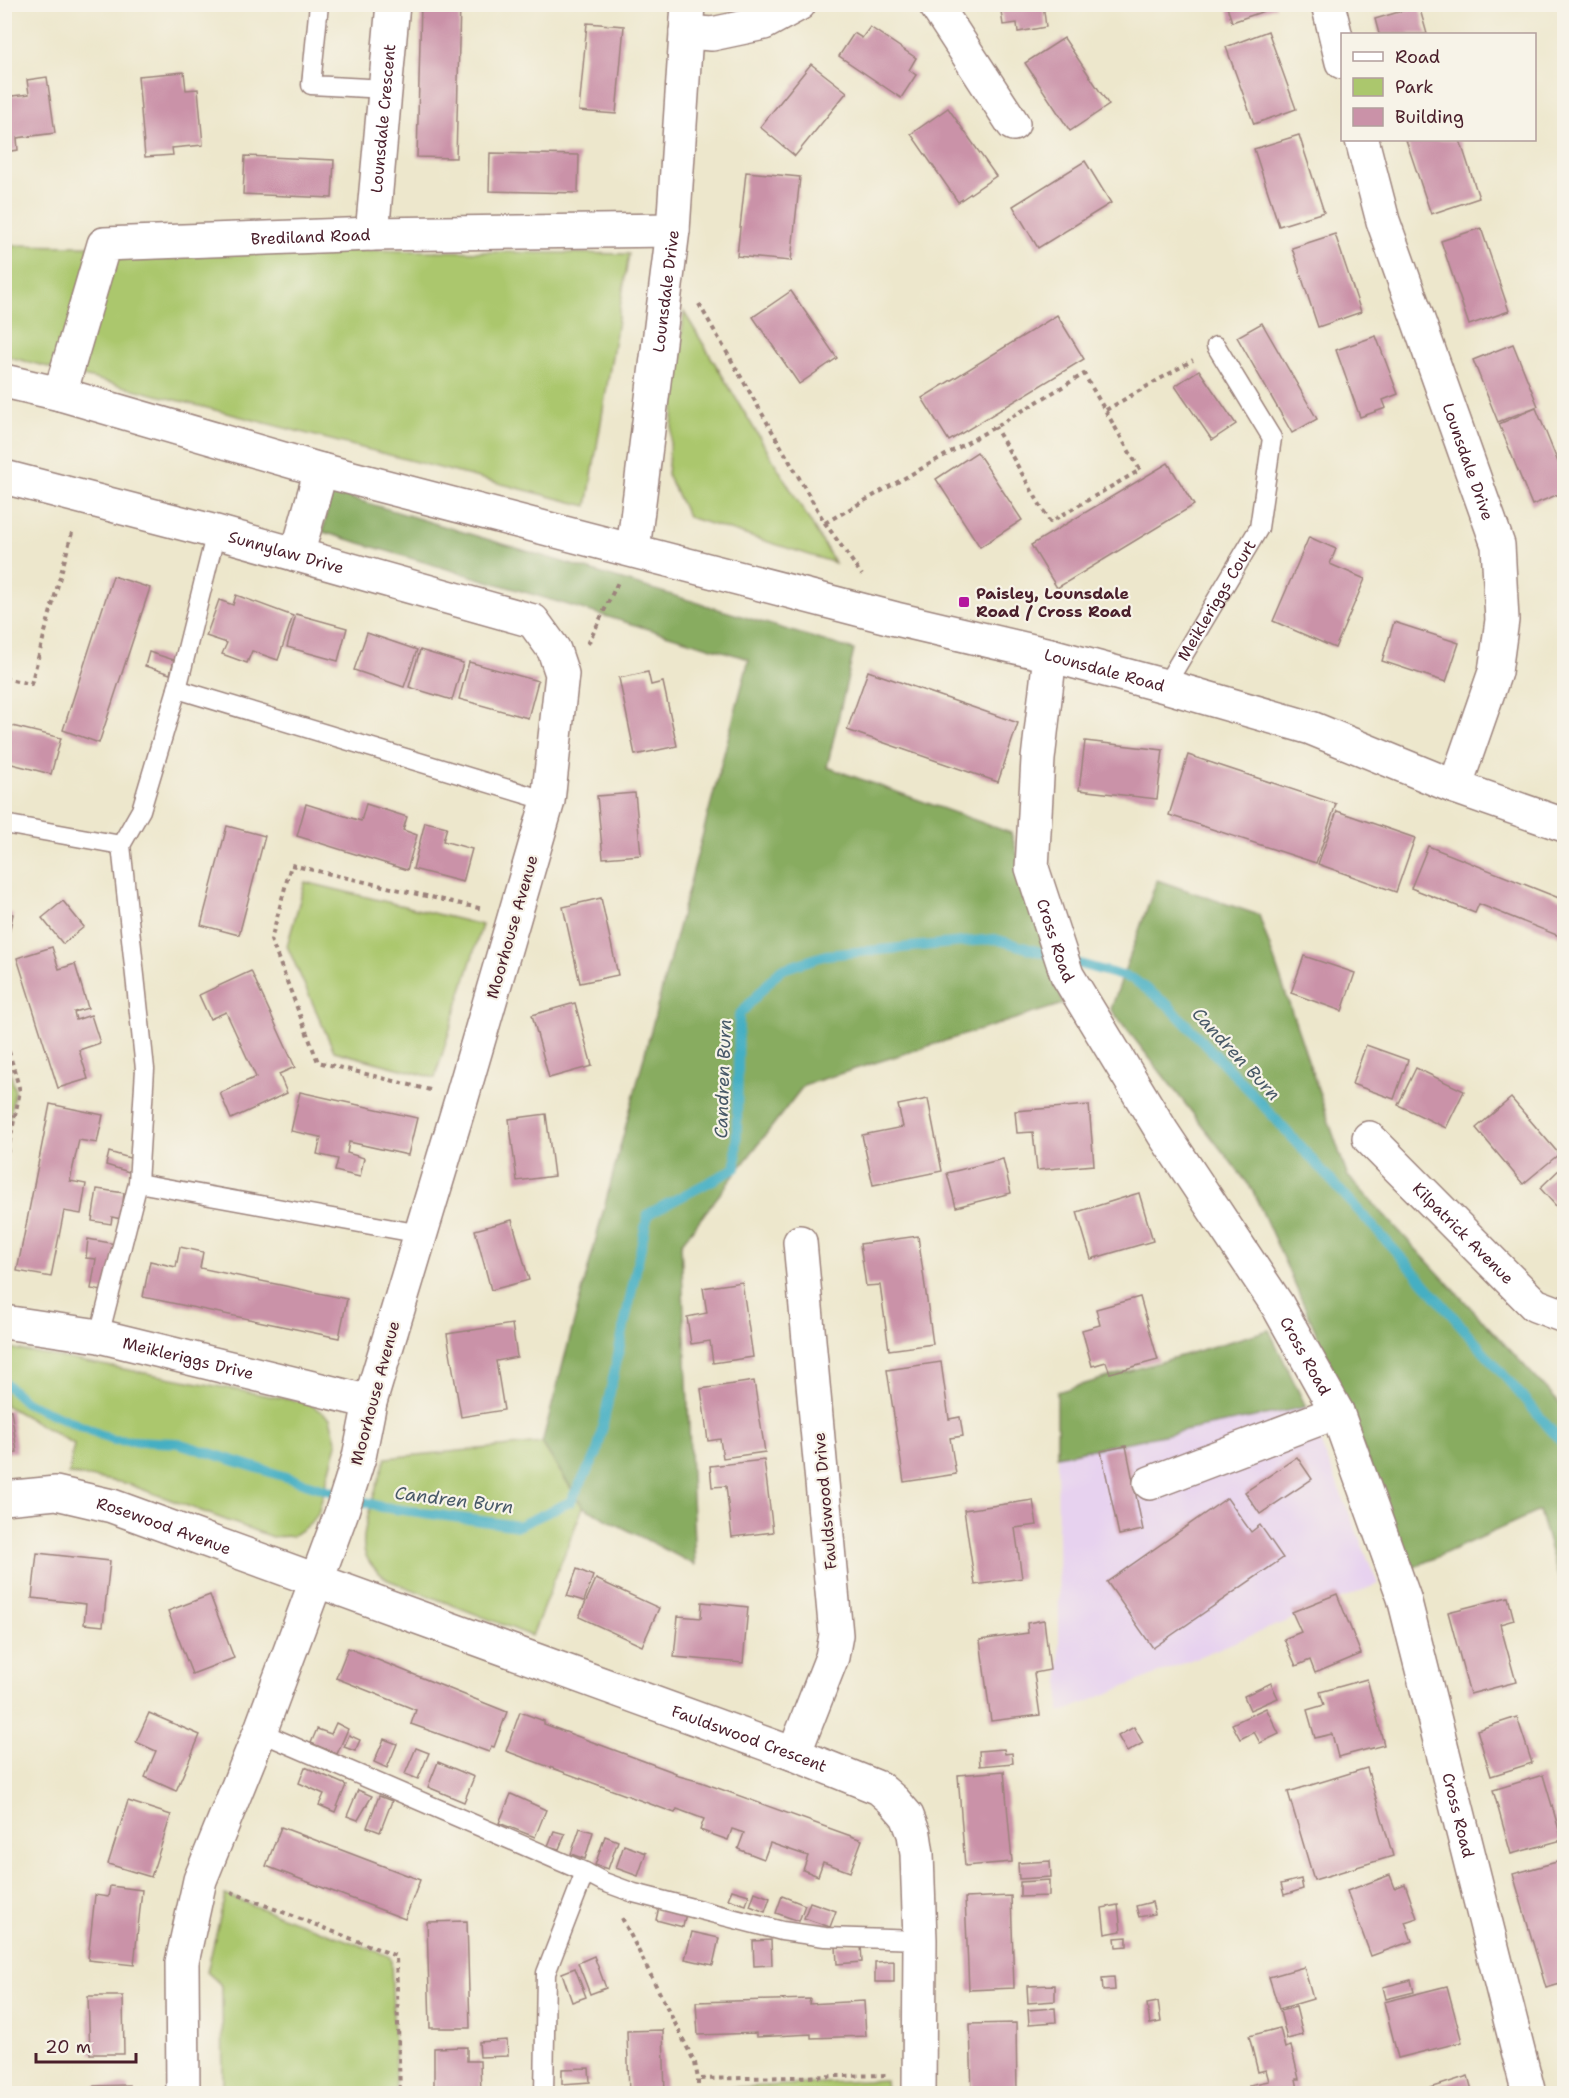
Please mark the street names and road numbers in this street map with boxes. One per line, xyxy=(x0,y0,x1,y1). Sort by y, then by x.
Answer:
street label: Lounsdale Crescent xyxy=(365,43,400,194)
street label: Brediland Road xyxy=(250,224,371,249)
street label: Lounsdale Drive xyxy=(647,229,683,353)
street label: Lounsdale Drive xyxy=(1438,400,1499,523)
street label: Sunnylaw Drive xyxy=(226,525,347,578)
street label: Meikleriggs Court xyxy=(1172,536,1260,664)
street label: Lounsdale Road xyxy=(1042,644,1167,696)
street label: Moorhouse Avenue xyxy=(481,853,543,1001)
street label: Cross Road xyxy=(1032,896,1080,986)
street label: Kilpatrick Avenue xyxy=(1408,1178,1519,1288)
street label: Cross Road xyxy=(1275,1313,1336,1399)
street label: Moorhouse Avenue xyxy=(346,1319,404,1467)
street label: Meikleriggs Drive xyxy=(121,1332,256,1384)
street label: Fauldswood Drive xyxy=(809,1432,841,1570)
street label: Rosewood Avenue xyxy=(94,1492,234,1559)
street label: Fauldswood Crescent xyxy=(669,1700,830,1777)
street label: Cross Road xyxy=(1438,1771,1479,1860)

